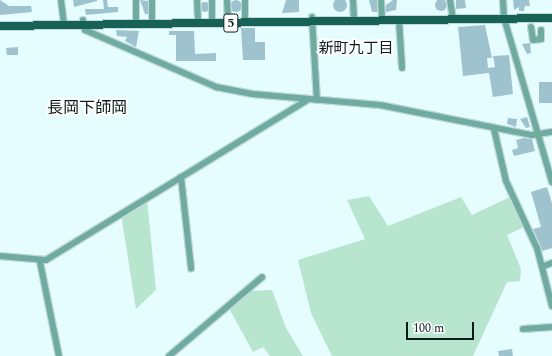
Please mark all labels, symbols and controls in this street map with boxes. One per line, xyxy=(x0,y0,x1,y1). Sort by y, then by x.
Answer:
road number: 5 xyxy=(223,12,239,34)
district label: 新町九丁目 xyxy=(319,40,393,58)
district label: 長岡下師岡 xyxy=(47,98,127,118)
scale bar xyxy=(408,314,476,340)
text: 100 m xyxy=(413,319,444,338)

